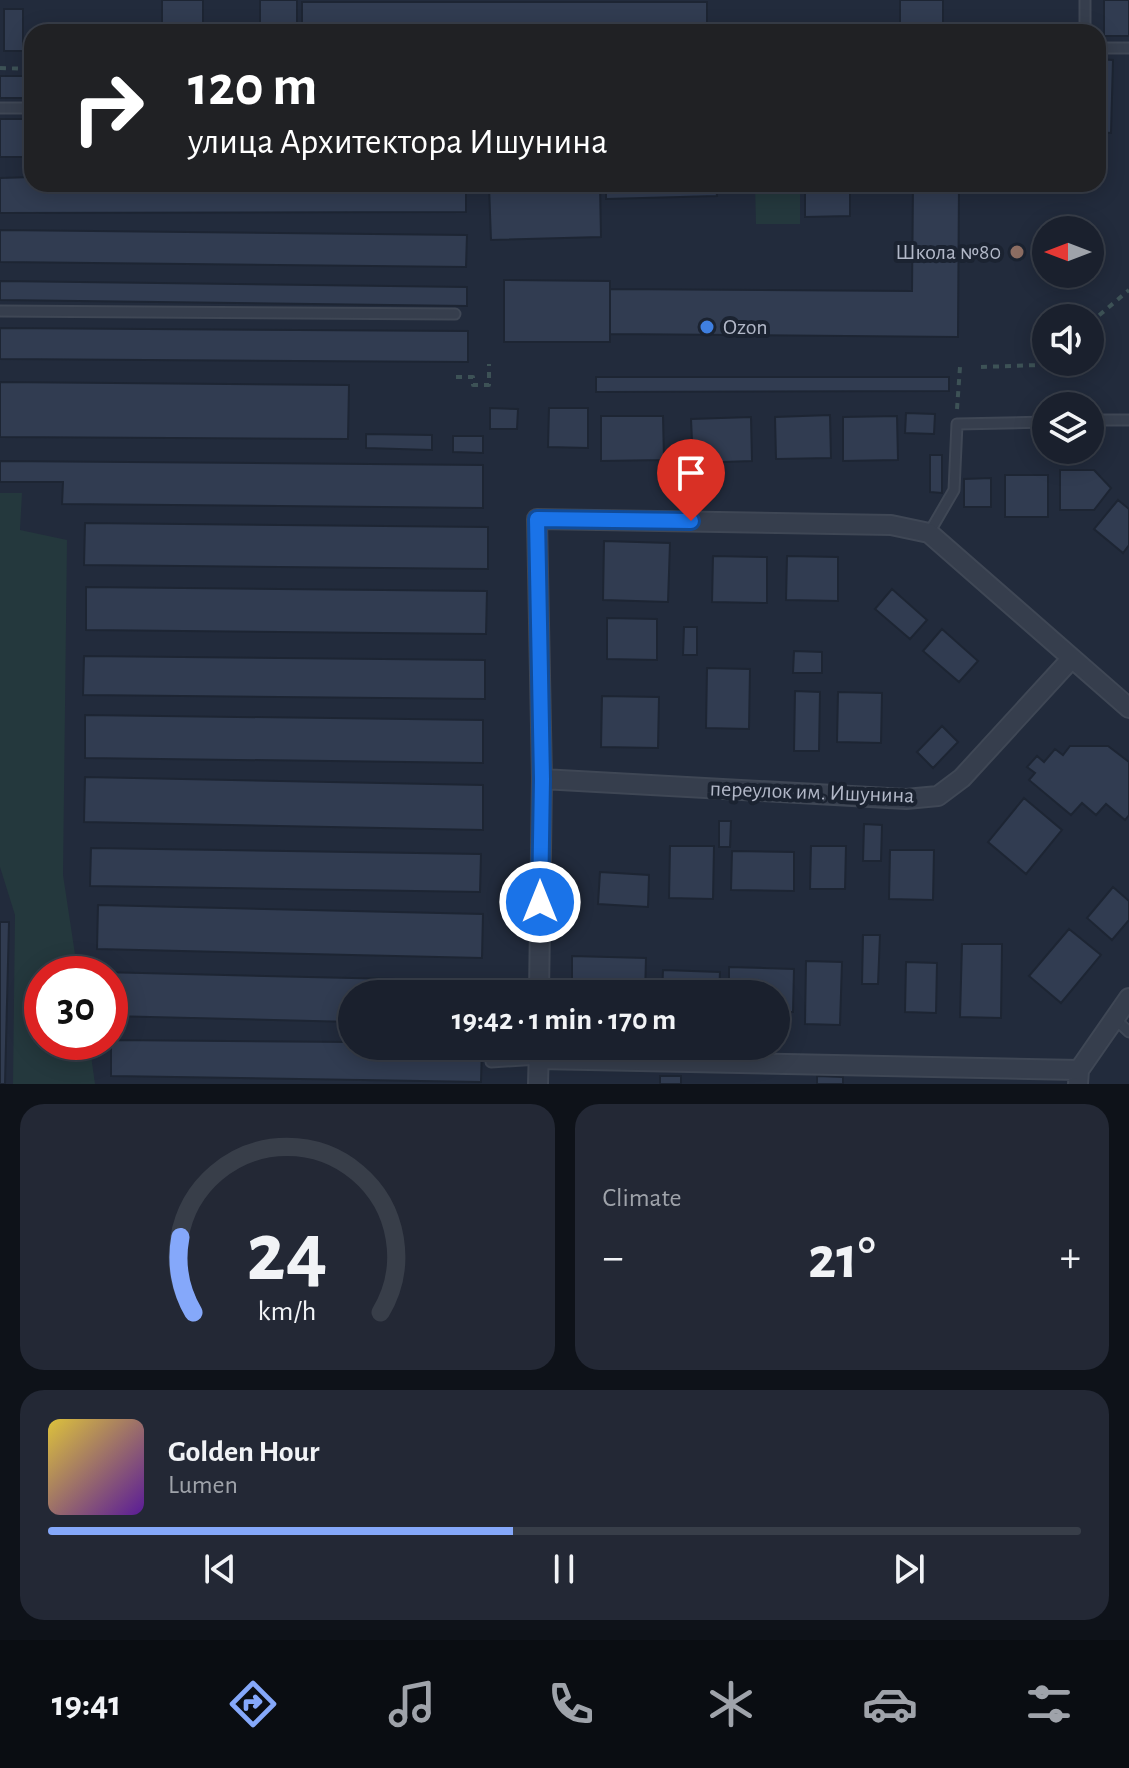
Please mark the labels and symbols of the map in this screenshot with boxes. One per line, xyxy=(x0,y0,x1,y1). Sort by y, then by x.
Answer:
north arrow xyxy=(1032,216,1104,288)
place label: Школа №80 xyxy=(895,241,1001,263)
marker: Школа №80 xyxy=(1008,243,1026,261)
place label: Ozon xyxy=(723,316,768,338)
marker: Ozon xyxy=(698,318,716,336)
pin xyxy=(657,439,725,521)
street label: переулок им. Ишунина xyxy=(709,777,915,807)
position arrow xyxy=(498,860,582,944)
speed limit sign: 30 xyxy=(24,956,128,1060)

